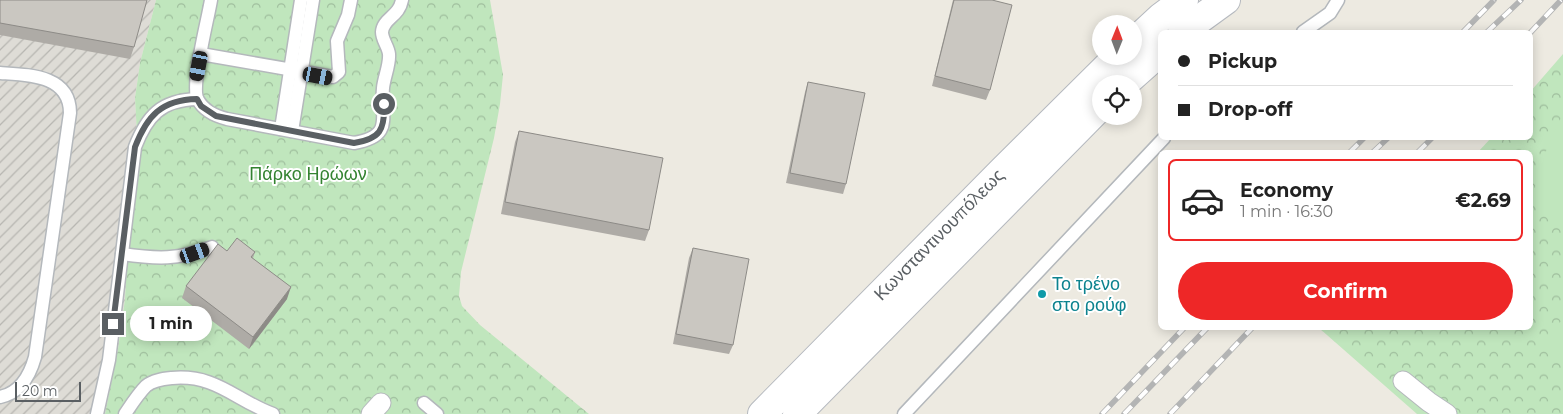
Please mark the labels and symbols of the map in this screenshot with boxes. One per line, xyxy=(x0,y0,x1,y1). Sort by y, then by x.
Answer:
north arrow xyxy=(1092,15,1142,65)
car xyxy=(188,50,209,82)
car xyxy=(301,66,334,86)
route start xyxy=(373,93,395,115)
park label: Πάρκο Ηρώων xyxy=(249,163,367,185)
street label: Κωνσταντινουπόλεως xyxy=(869,164,1009,305)
car xyxy=(178,241,211,265)
place label: Το τρένο στο ρούφ xyxy=(1052,273,1126,316)
marker: Το τρένο στο ρούφ xyxy=(1036,288,1048,300)
callout: 1 min xyxy=(130,306,213,342)
route end xyxy=(102,313,124,335)
scale bar xyxy=(15,379,81,402)

